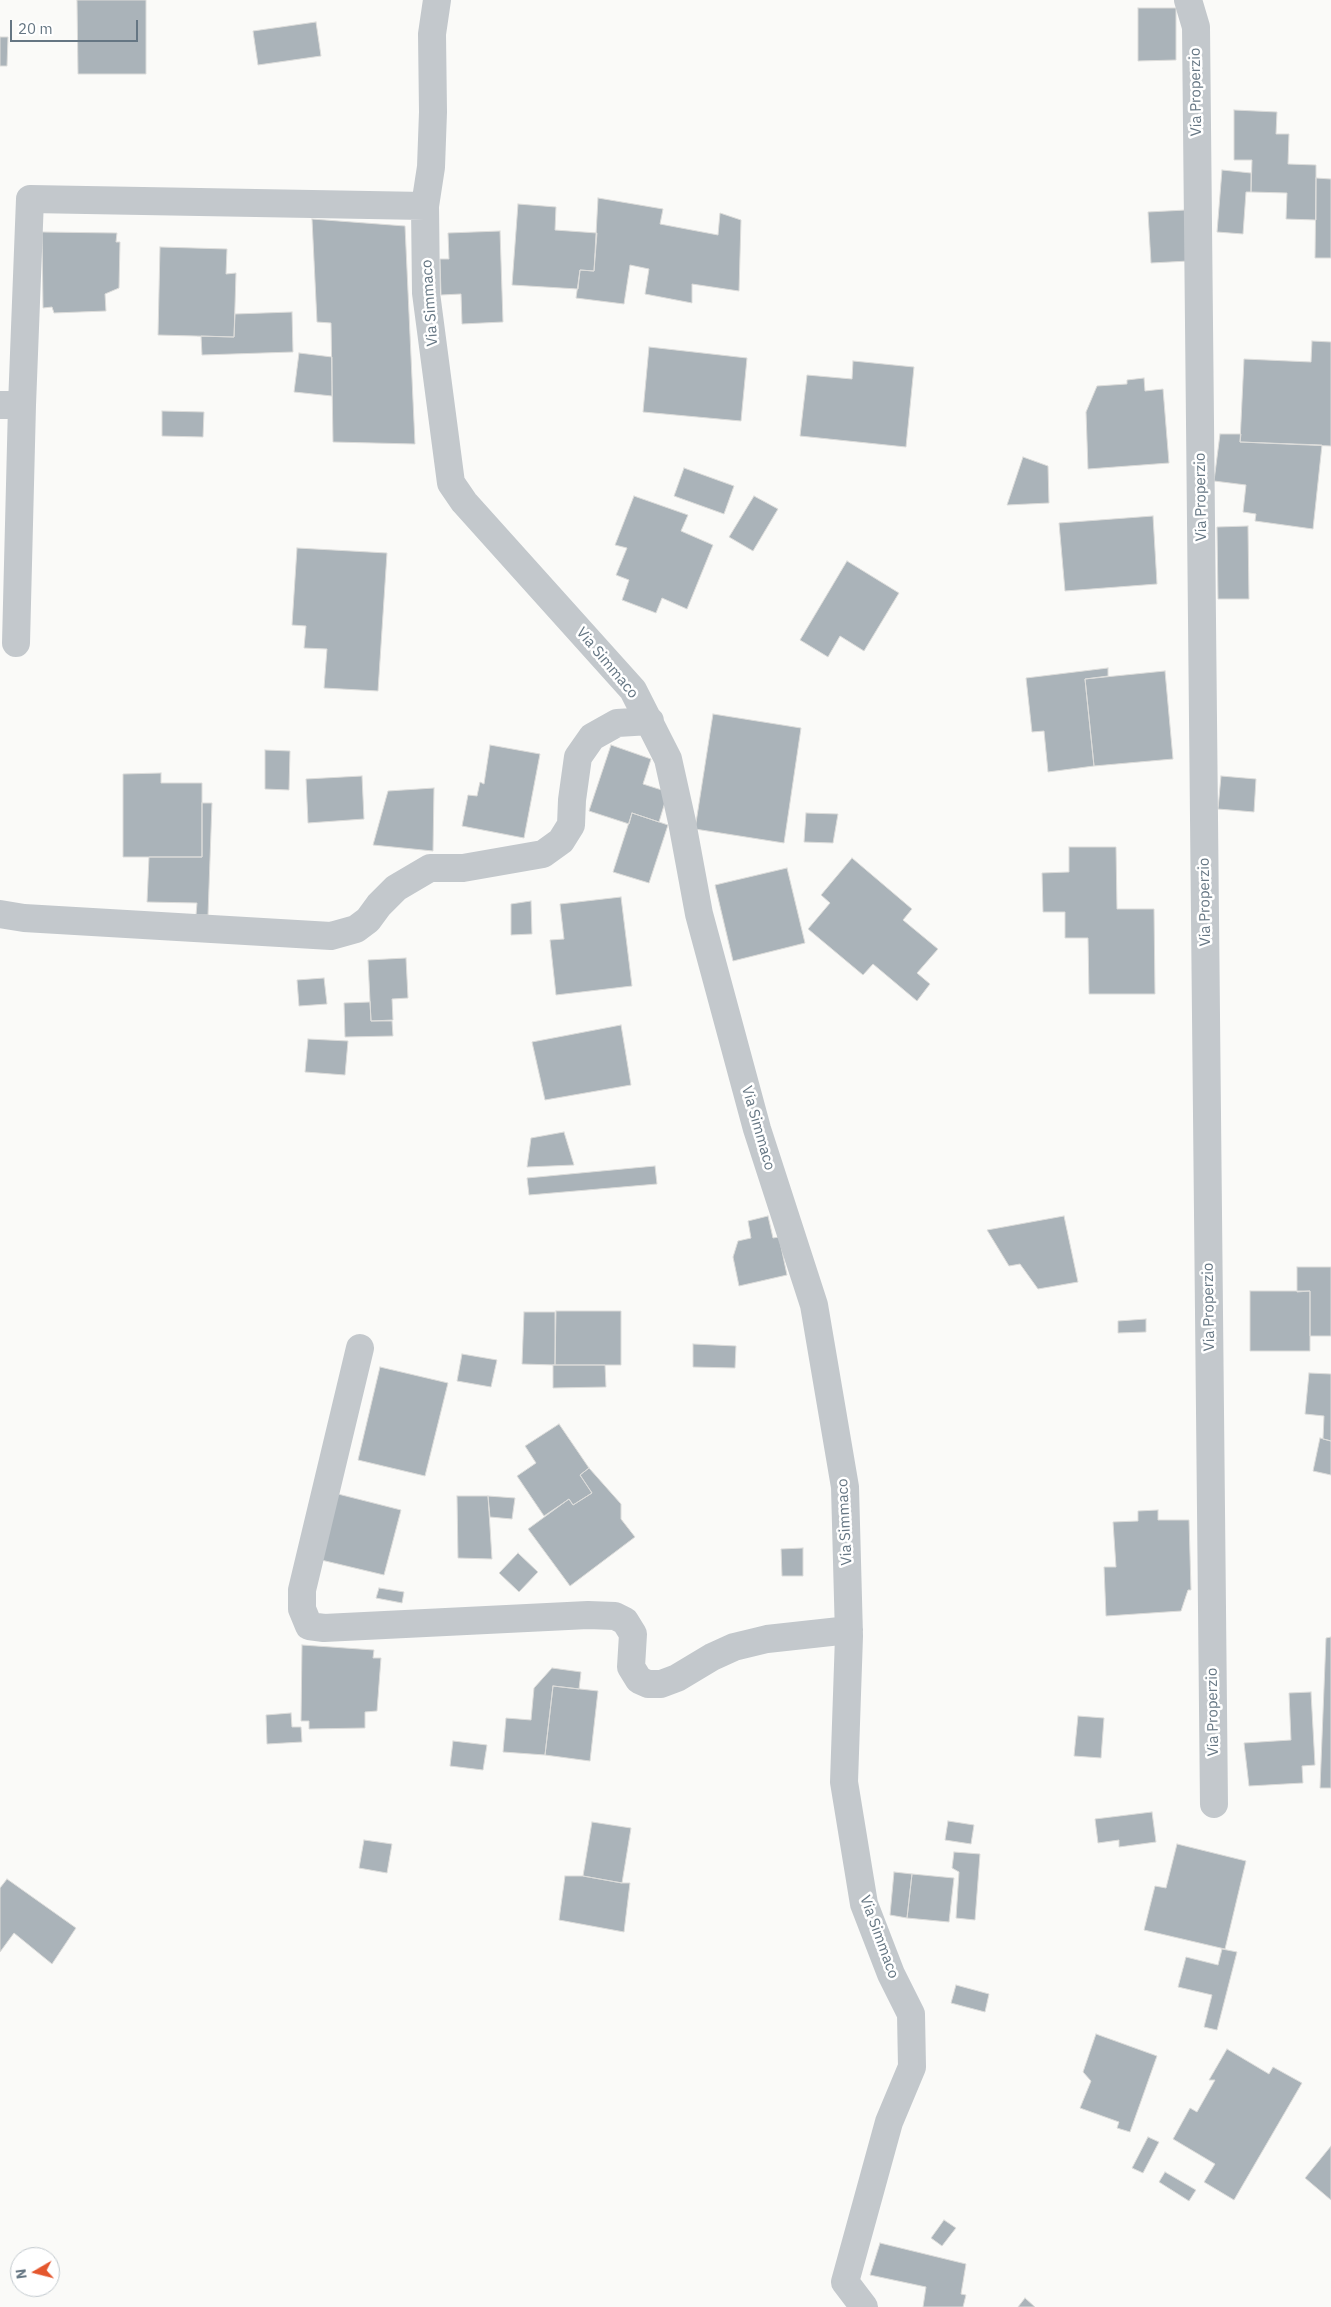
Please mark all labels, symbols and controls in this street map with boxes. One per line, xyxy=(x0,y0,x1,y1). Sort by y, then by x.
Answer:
scale bar xyxy=(12,10,140,42)
text: 20 m xyxy=(18,19,53,38)
street label: Via Properzio xyxy=(1186,47,1206,137)
street label: Via Simmaco xyxy=(418,259,442,347)
street label: Via Properzio xyxy=(1191,452,1211,542)
street label: Via Simmaco xyxy=(572,624,642,702)
street label: Via Properzio xyxy=(1195,857,1215,947)
street label: Via Simmaco xyxy=(737,1084,779,1172)
street label: Via Properzio xyxy=(1199,1262,1219,1352)
street label: Via Simmaco xyxy=(834,1478,856,1566)
street label: Via Properzio xyxy=(1203,1667,1223,1757)
street label: Via Simmaco xyxy=(856,1893,902,1981)
north arrow xyxy=(10,2247,60,2297)
text: N xyxy=(12,2268,31,2280)

